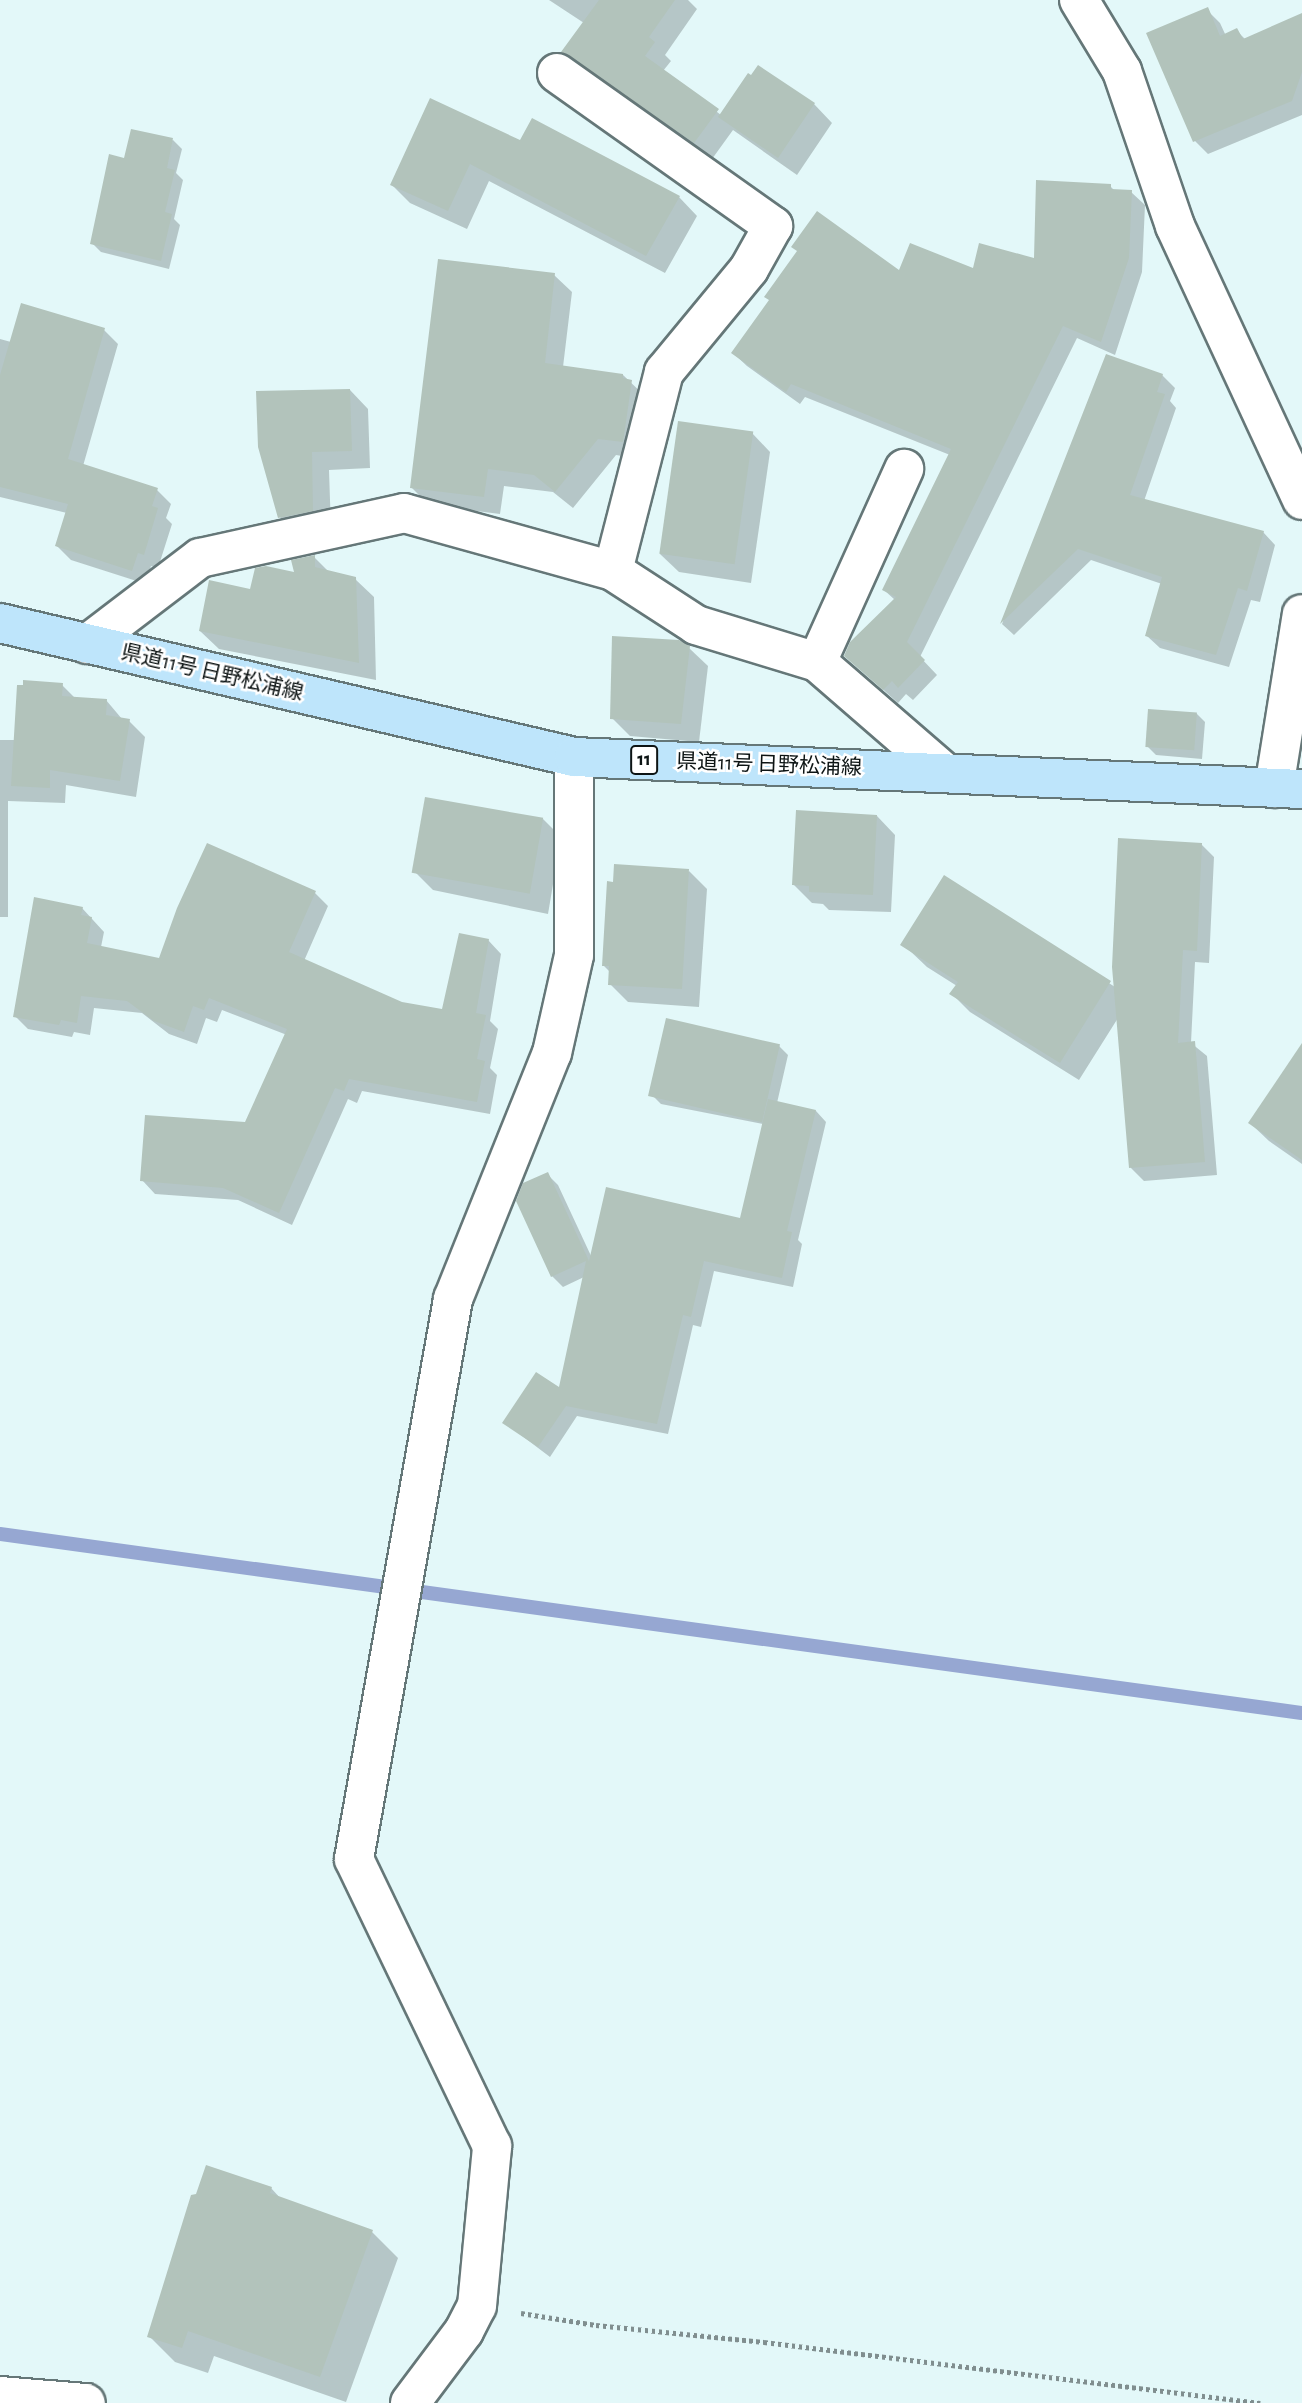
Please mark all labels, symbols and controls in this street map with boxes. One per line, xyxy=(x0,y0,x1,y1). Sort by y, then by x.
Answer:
street label: 県道11号 日野松浦線 xyxy=(119,640,305,706)
road number: 11 xyxy=(630,744,658,776)
street label: 県道11号 日野松浦線 xyxy=(676,749,862,781)

